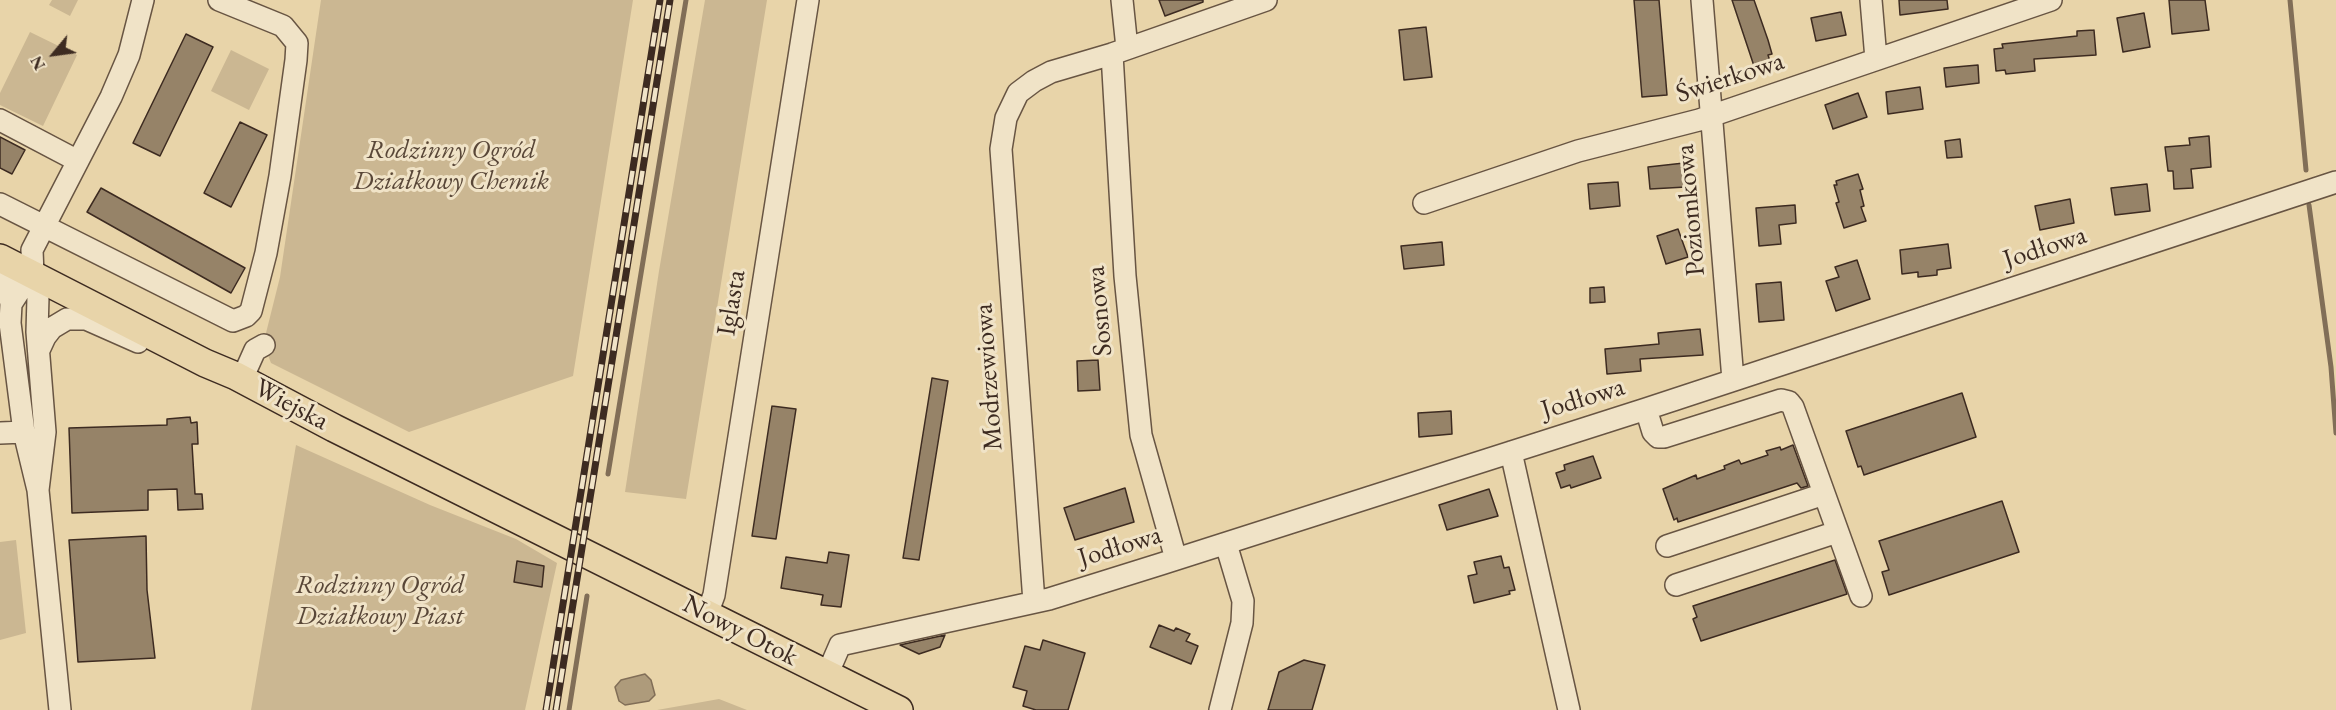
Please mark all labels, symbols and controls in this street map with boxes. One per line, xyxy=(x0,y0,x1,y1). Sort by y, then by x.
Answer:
north arrow xyxy=(24,24,84,84)
street label: Świerkowa xyxy=(1672,45,1788,111)
text: N xyxy=(25,52,50,74)
park label: Rodzinny Ogród Działkowy Chemik xyxy=(353,135,549,198)
street label: Poziomkowa xyxy=(1669,143,1713,277)
street label: Jodłowa xyxy=(1999,219,2091,277)
street label: Sosnowa xyxy=(1080,264,1120,358)
street label: Iglasta xyxy=(711,268,753,338)
street label: Modrzewiowa xyxy=(968,302,1010,452)
street label: Jodłowa xyxy=(1537,371,1629,427)
street label: Wiejska xyxy=(248,372,334,438)
street label: Jodłowa xyxy=(1074,519,1166,575)
park label: Rodzinny Ogród Działkowy Piast xyxy=(295,570,465,633)
street label: Nowy Otok xyxy=(677,588,803,674)

